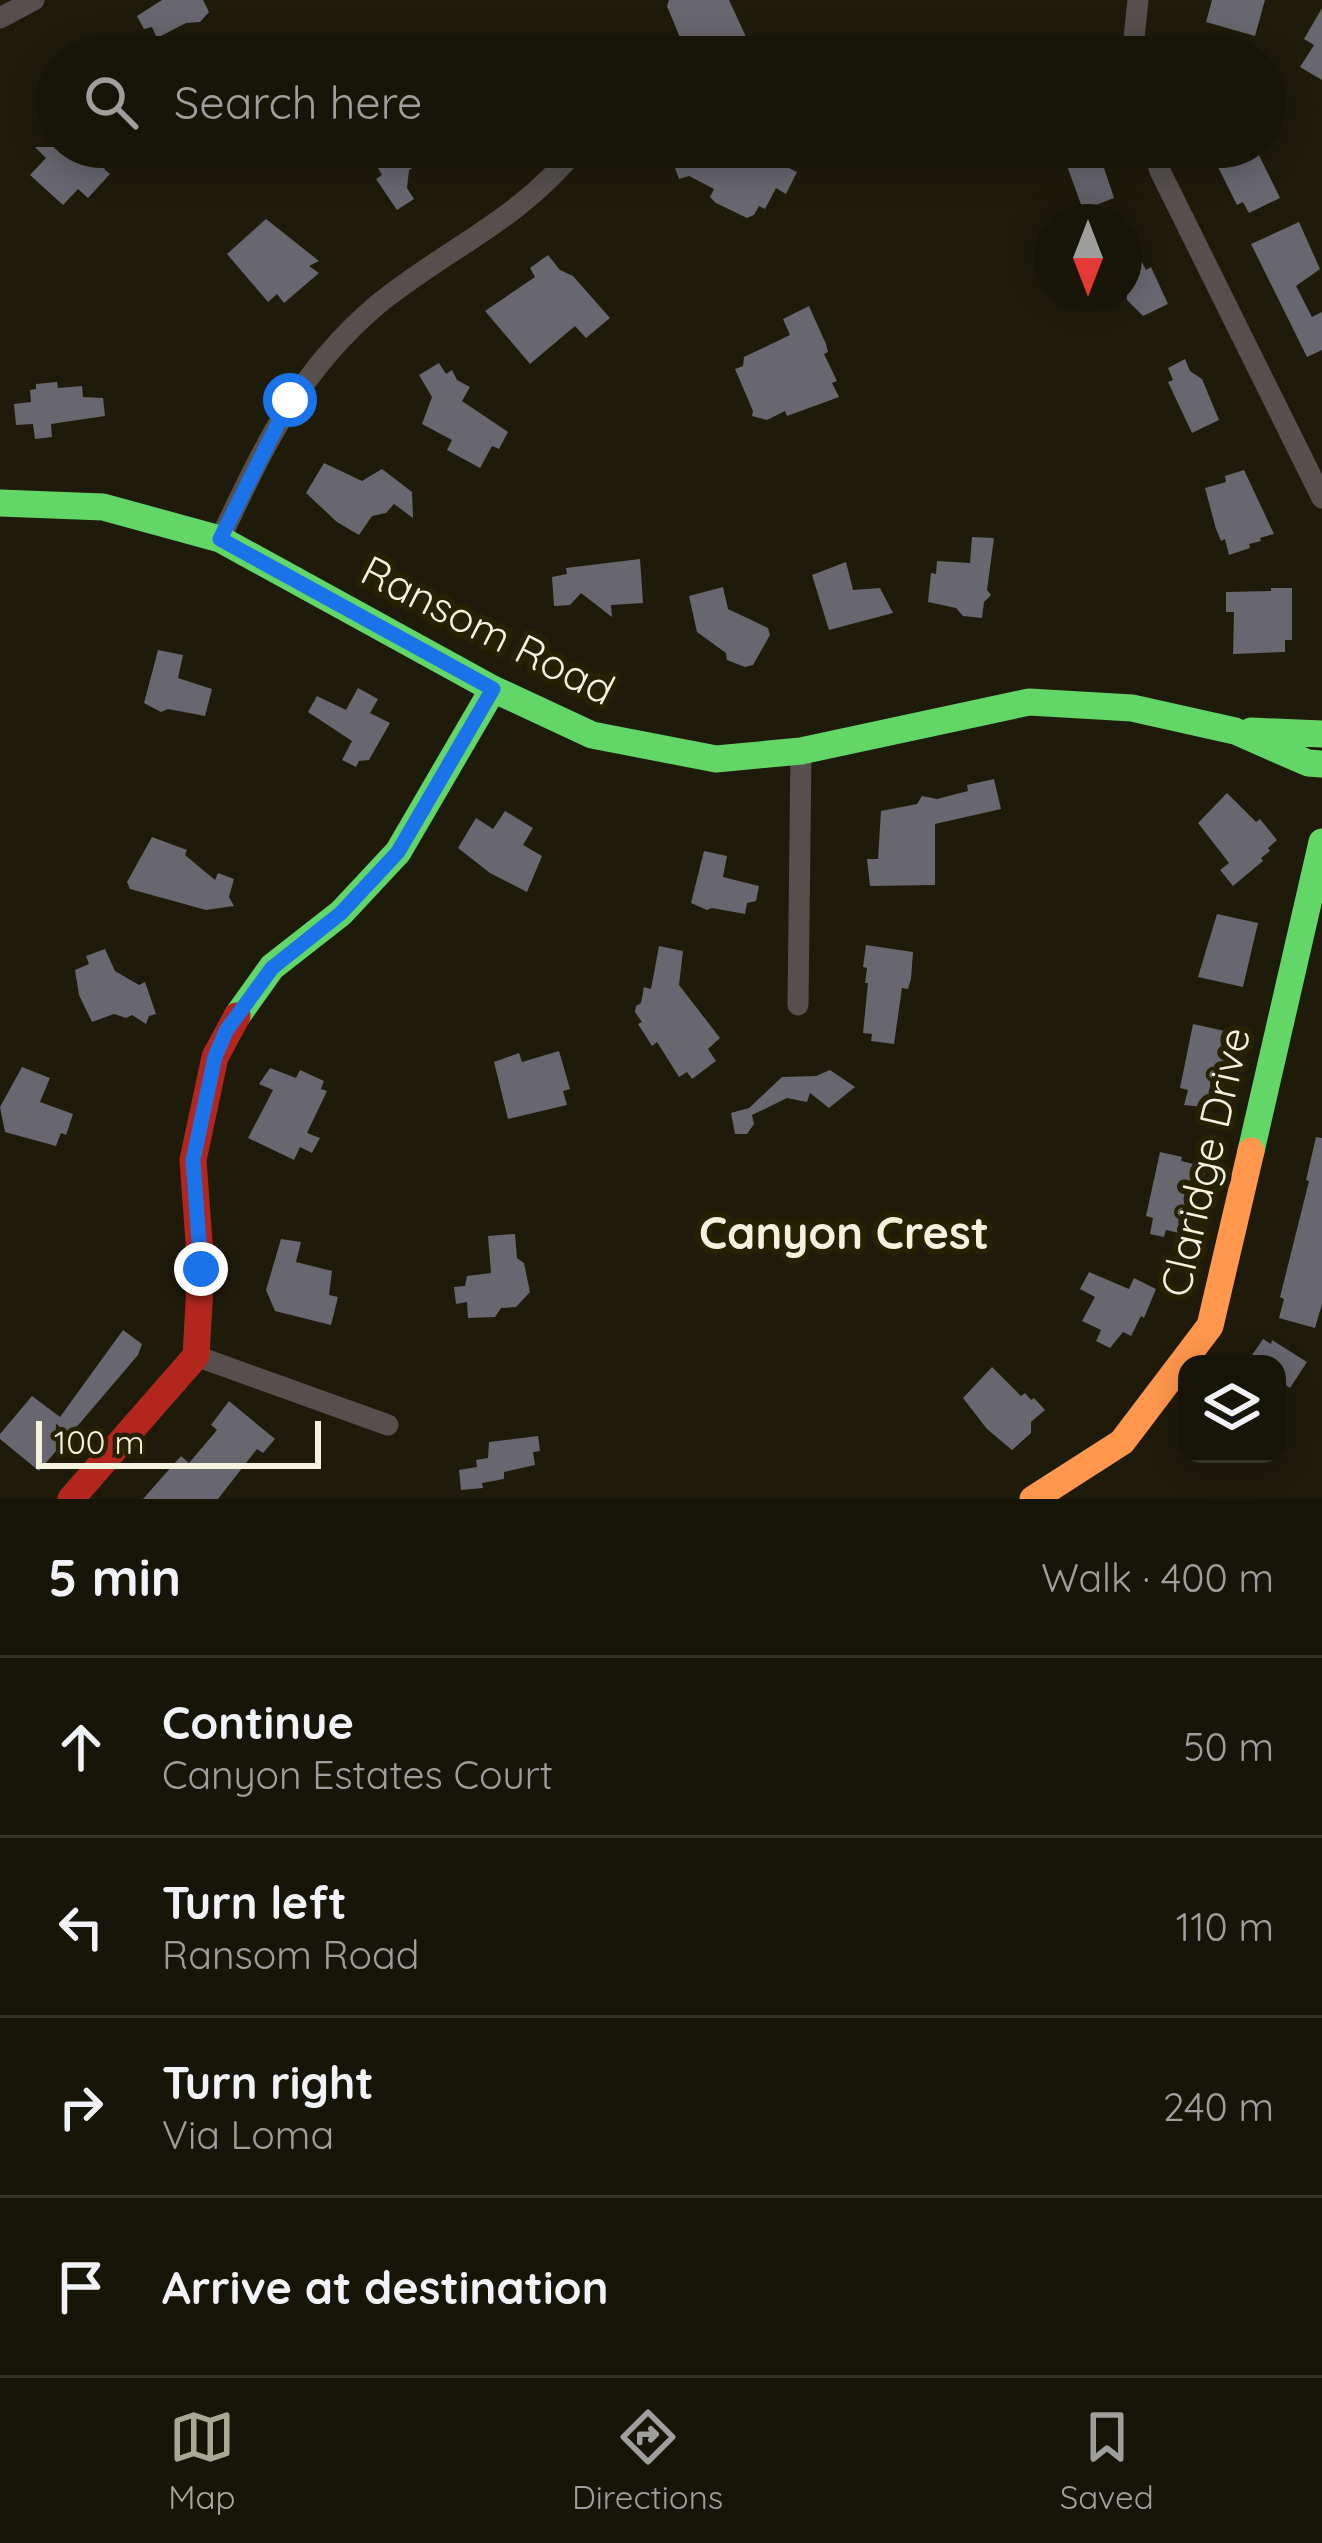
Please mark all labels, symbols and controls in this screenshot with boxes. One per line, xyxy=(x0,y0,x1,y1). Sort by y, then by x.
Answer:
search box xyxy=(36,36,1286,168)
icon: search xyxy=(78,69,144,135)
text: Search here xyxy=(174,74,422,130)
north arrow xyxy=(1034,204,1142,312)
route start xyxy=(263,373,317,427)
street label: Ransom Road xyxy=(353,543,624,716)
street label: Claridge Drive xyxy=(1148,1022,1261,1302)
district label: Canyon Crest xyxy=(699,1204,989,1260)
route end xyxy=(174,1242,228,1296)
map controls xyxy=(1178,1355,1286,1463)
button: layers xyxy=(1178,1355,1286,1463)
scale bar xyxy=(36,1415,321,1468)
text: 100 m xyxy=(54,1421,145,1462)
text: 5 min xyxy=(48,1545,181,1609)
text: Walk · 400 m xyxy=(1041,1553,1274,1602)
text: Continue xyxy=(162,1694,354,1750)
icon: ahead xyxy=(48,1714,114,1780)
text: 50 m xyxy=(1183,1722,1274,1771)
text: Canyon Estates Court xyxy=(162,1750,553,1799)
text: Turn left xyxy=(162,1874,347,1930)
icon: left xyxy=(48,1894,114,1960)
text: 110 m xyxy=(1176,1902,1274,1951)
text: Ransom Road xyxy=(162,1930,419,1979)
text: Turn right xyxy=(162,2054,374,2110)
icon: right xyxy=(48,2074,114,2140)
text: 240 m xyxy=(1163,2082,1274,2131)
text: Via Loma xyxy=(162,2110,334,2159)
icon: arrive xyxy=(48,2254,114,2320)
text: Arrive at destination xyxy=(162,2259,608,2315)
tab: Map xyxy=(168,2404,236,2517)
tab: Directions xyxy=(572,2404,723,2517)
tab: Saved xyxy=(1060,2404,1154,2517)

